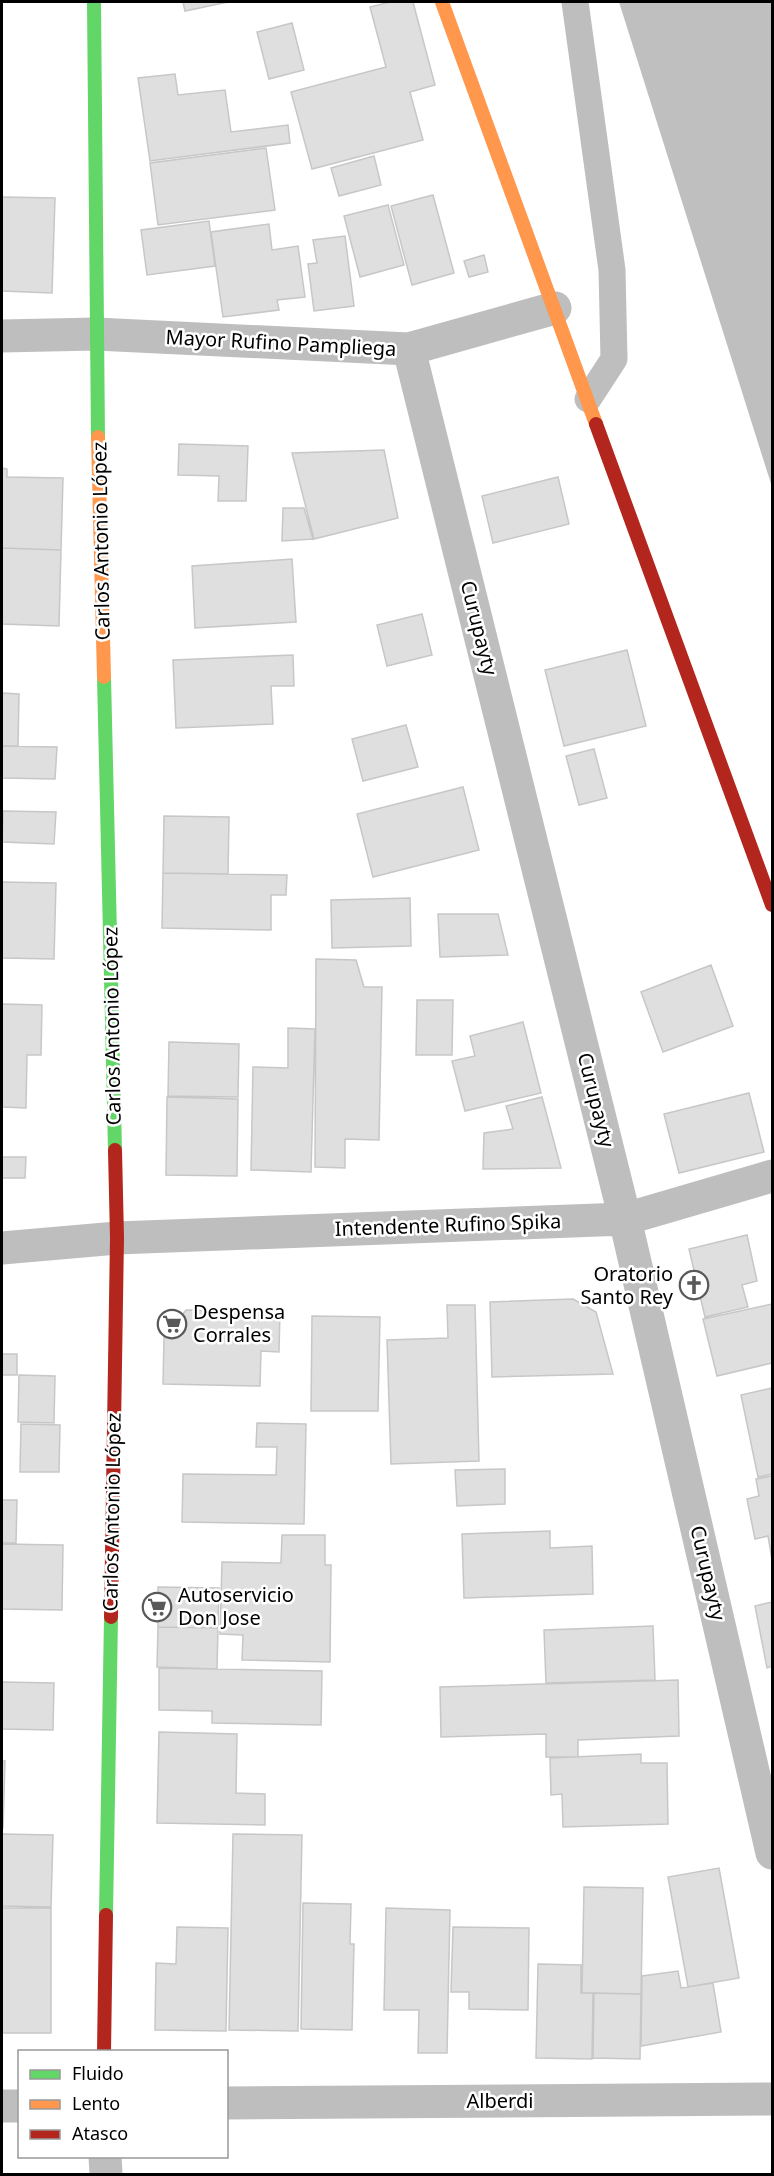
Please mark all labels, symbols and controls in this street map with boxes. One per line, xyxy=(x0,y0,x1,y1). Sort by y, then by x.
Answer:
street label: Mayor Rufino Pampliega xyxy=(165,323,397,362)
street label: Carlos Antonio López xyxy=(85,441,116,641)
street label: Curupayty xyxy=(455,578,504,679)
street label: Carlos Antonio López xyxy=(96,926,127,1126)
street label: Curupayty xyxy=(572,1050,621,1151)
street label: Intendente Rufino Spika xyxy=(334,1207,562,1242)
place label: Oratorio Santo Rey xyxy=(580,1260,674,1310)
church icon: Oratorio Santo Rey xyxy=(678,1269,710,1301)
place label: Despensa Corrales xyxy=(193,1298,285,1348)
supermarket icon: Despensa Corrales xyxy=(156,1308,188,1340)
street label: Carlos Antonio López xyxy=(96,1412,127,1612)
street label: Curupayty xyxy=(684,1523,733,1624)
place label: Autoservicio Don Jose xyxy=(178,1581,294,1631)
supermarket icon: Autoservicio Don Jose xyxy=(141,1591,173,1623)
legend xyxy=(18,2050,228,2158)
text: Fluido xyxy=(72,2061,124,2085)
street label: Alberdi xyxy=(467,2087,533,2114)
text: Lento xyxy=(72,2091,120,2115)
text: Atasco xyxy=(72,2121,128,2145)

